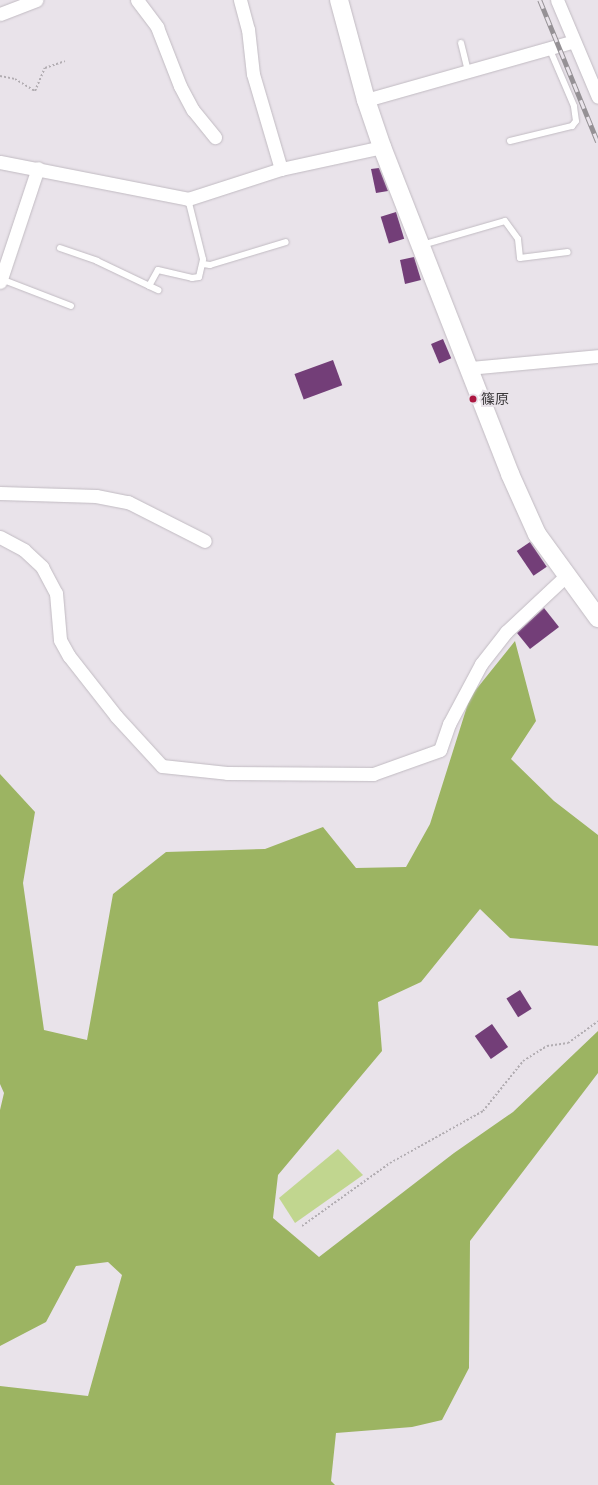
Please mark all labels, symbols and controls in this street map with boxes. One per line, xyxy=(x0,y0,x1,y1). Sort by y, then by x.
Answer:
place label: 篠原 xyxy=(481,391,509,407)
marker: 篠原 xyxy=(468,394,478,404)

